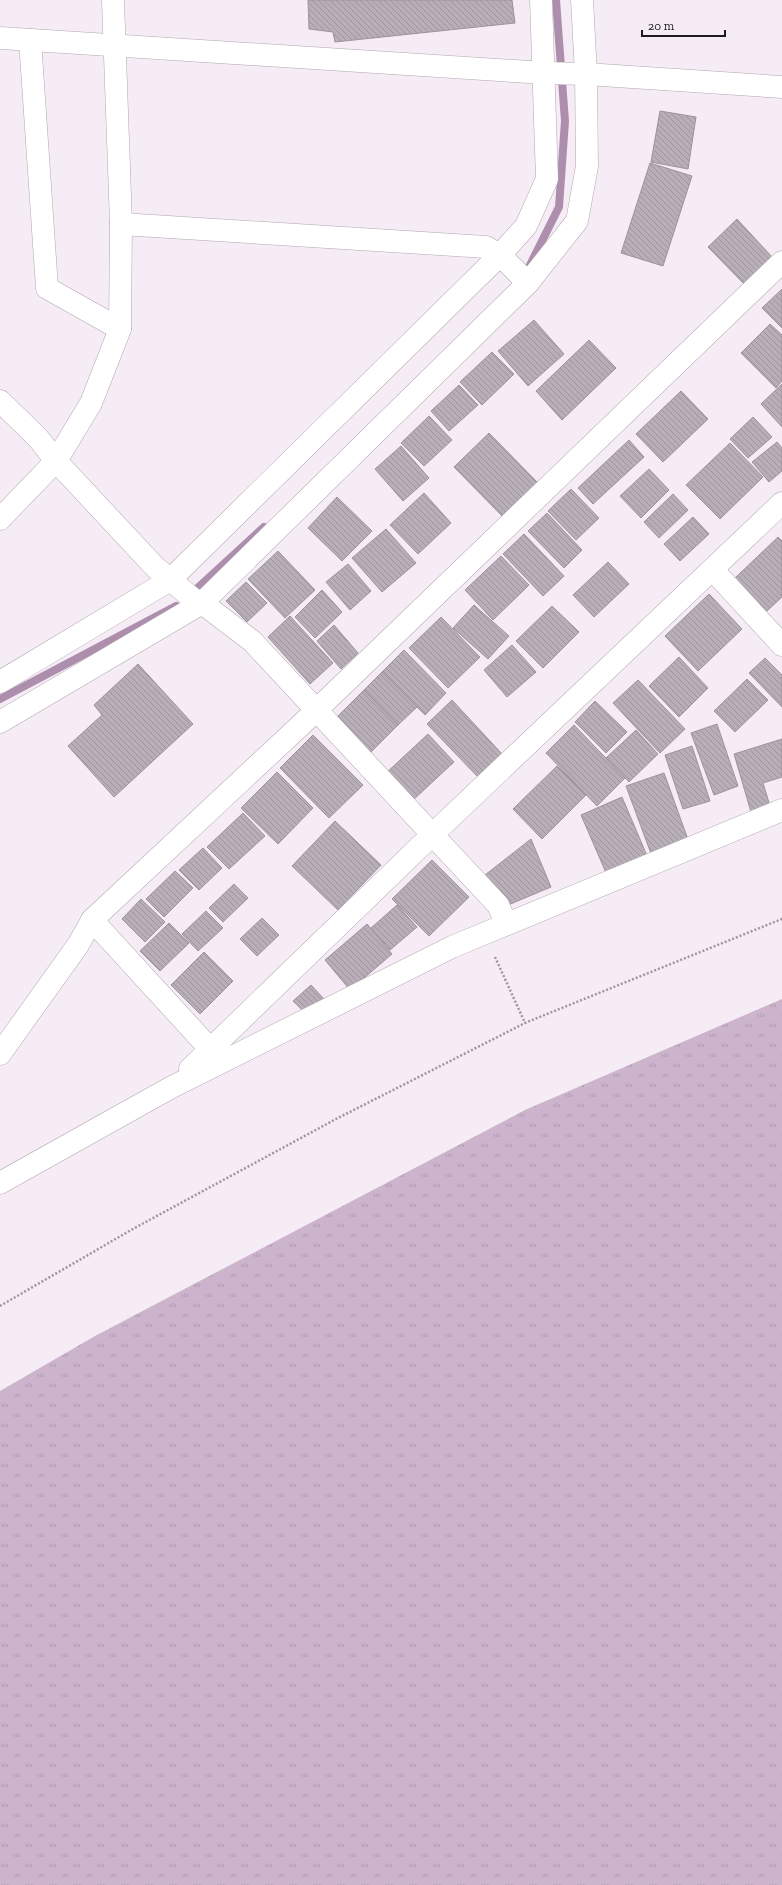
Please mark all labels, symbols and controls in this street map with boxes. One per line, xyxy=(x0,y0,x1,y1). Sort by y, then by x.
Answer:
scale bar xyxy=(642,12,725,38)
text: 20 m xyxy=(648,19,675,33)

